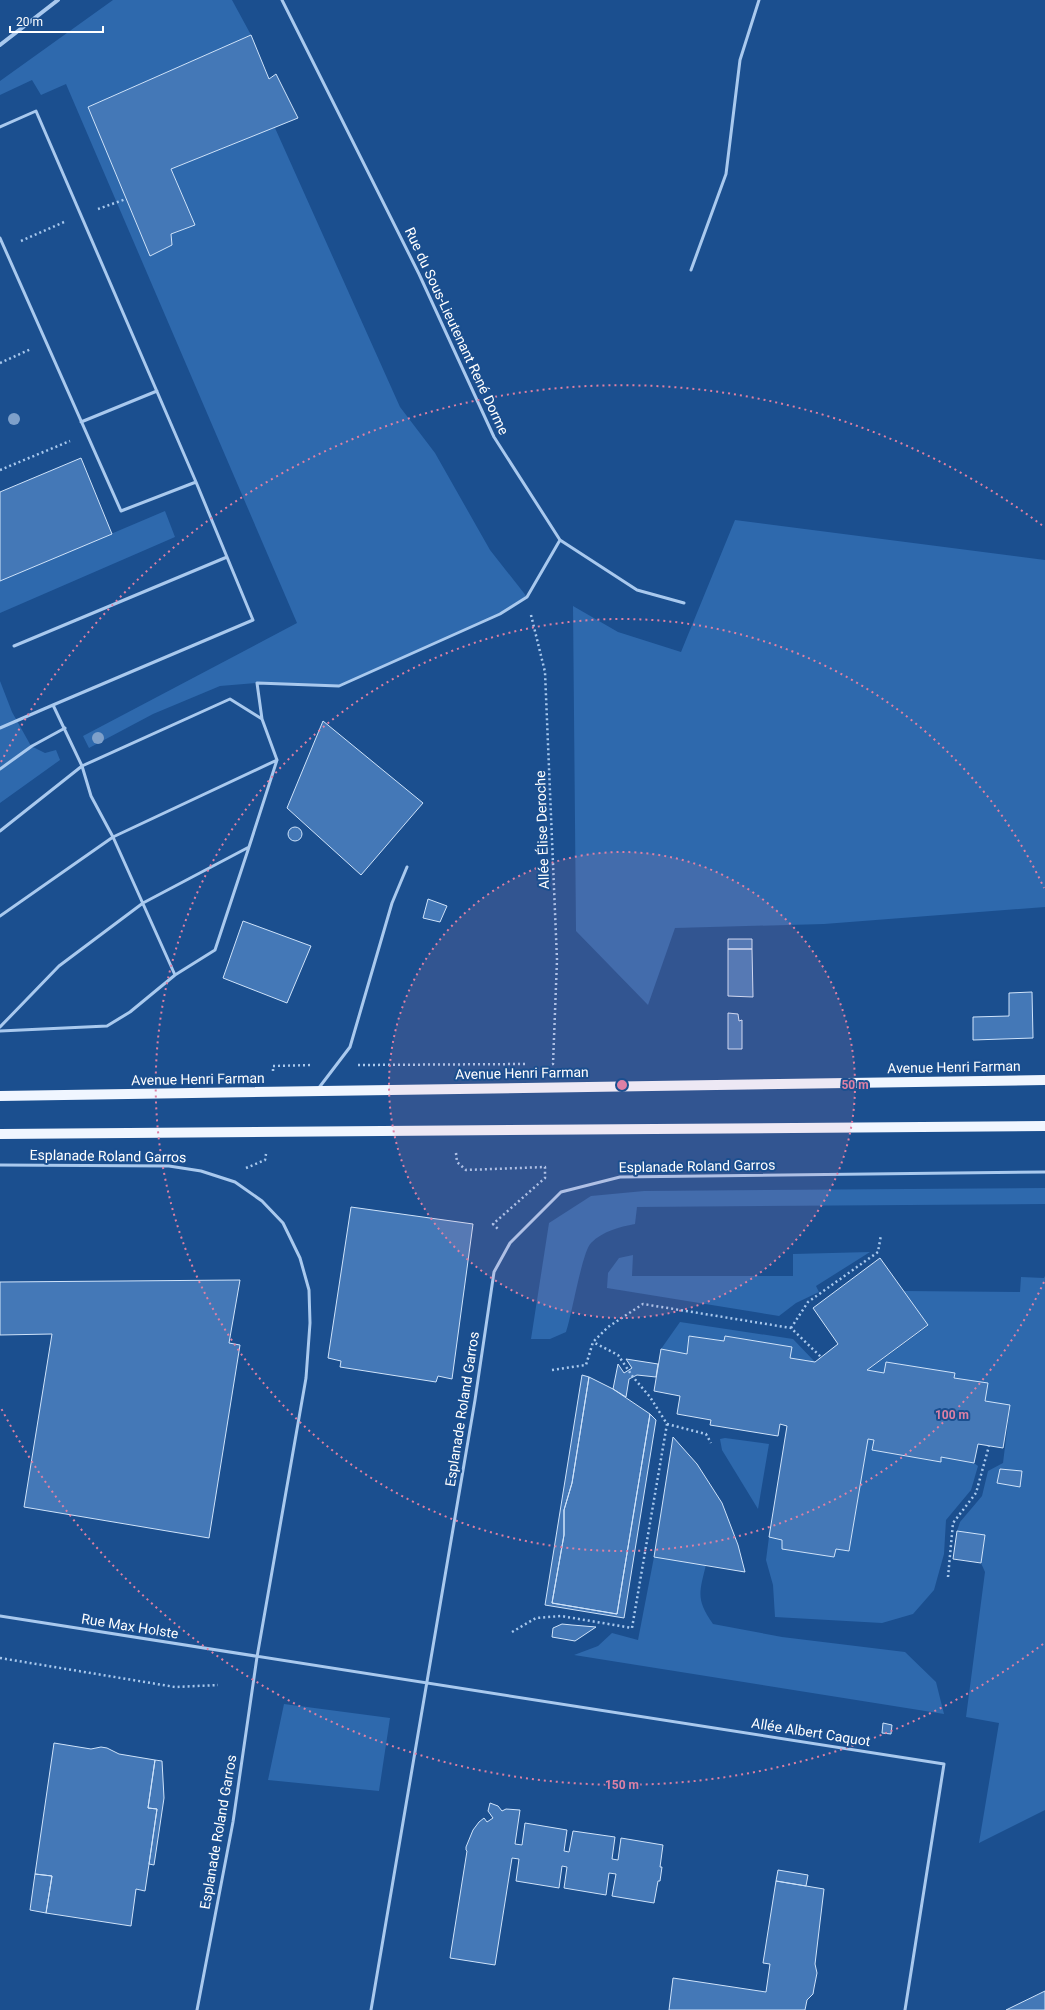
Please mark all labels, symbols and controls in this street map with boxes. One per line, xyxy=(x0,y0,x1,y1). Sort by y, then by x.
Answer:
scale bar xyxy=(10,8,103,34)
text: 20 m xyxy=(16,15,43,29)
street label: Rue du Sous-Lieutenant René Dorme xyxy=(402,225,512,437)
street label: Allée Élise Deroche xyxy=(531,770,552,890)
street label: Avenue Henri Farman xyxy=(887,1058,1021,1076)
street label: Avenue Henri Farman xyxy=(455,1064,589,1082)
street label: Avenue Henri Farman xyxy=(131,1070,265,1088)
centre of rings xyxy=(615,1078,629,1092)
text: 50 m xyxy=(841,1078,869,1092)
street label: Esplanade Roland Garros xyxy=(30,1147,186,1165)
street label: Esplanade Roland Garros xyxy=(619,1157,775,1175)
street label: Esplanade Roland Garros xyxy=(442,1330,482,1488)
text: 100 m xyxy=(935,1408,969,1422)
street label: Rue Max Holste xyxy=(80,1610,180,1642)
street label: Allée Albert Caquot xyxy=(750,1715,872,1749)
street label: Esplanade Roland Garros xyxy=(197,1753,239,1911)
text: 150 m xyxy=(605,1778,639,1792)

